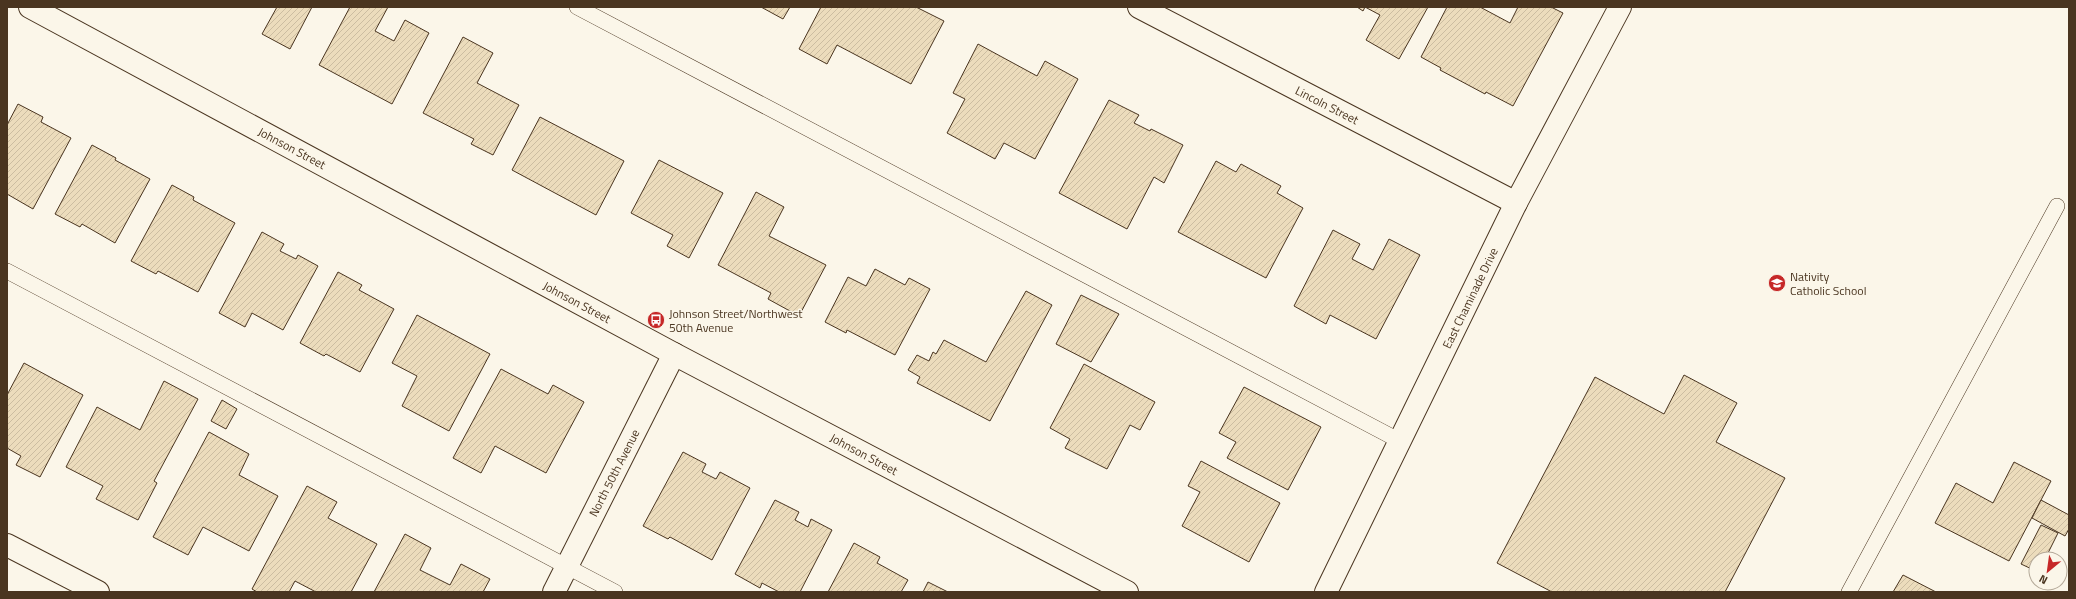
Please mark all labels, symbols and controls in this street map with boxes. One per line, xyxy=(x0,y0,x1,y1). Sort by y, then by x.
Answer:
street label: Lincoln Street xyxy=(1292,81,1363,130)
street label: Johnson Street xyxy=(255,122,330,174)
street label: East Chaminade Drive xyxy=(1437,244,1503,352)
place label: Nativity Catholic School xyxy=(1790,267,1866,300)
school or university icon: Nativity Catholic School xyxy=(1767,273,1787,293)
street label: Johnson Street xyxy=(540,276,615,328)
place label: Johnson Street/Northwest 50th Avenue xyxy=(669,304,803,337)
bus stop icon: Johnson Street/Northwest 50th Avenue xyxy=(646,310,666,330)
street label: North 50th Avenue xyxy=(584,426,644,520)
street label: Johnson Street xyxy=(827,428,902,480)
north arrow xyxy=(2028,551,2068,591)
text: N xyxy=(2036,571,2050,589)

